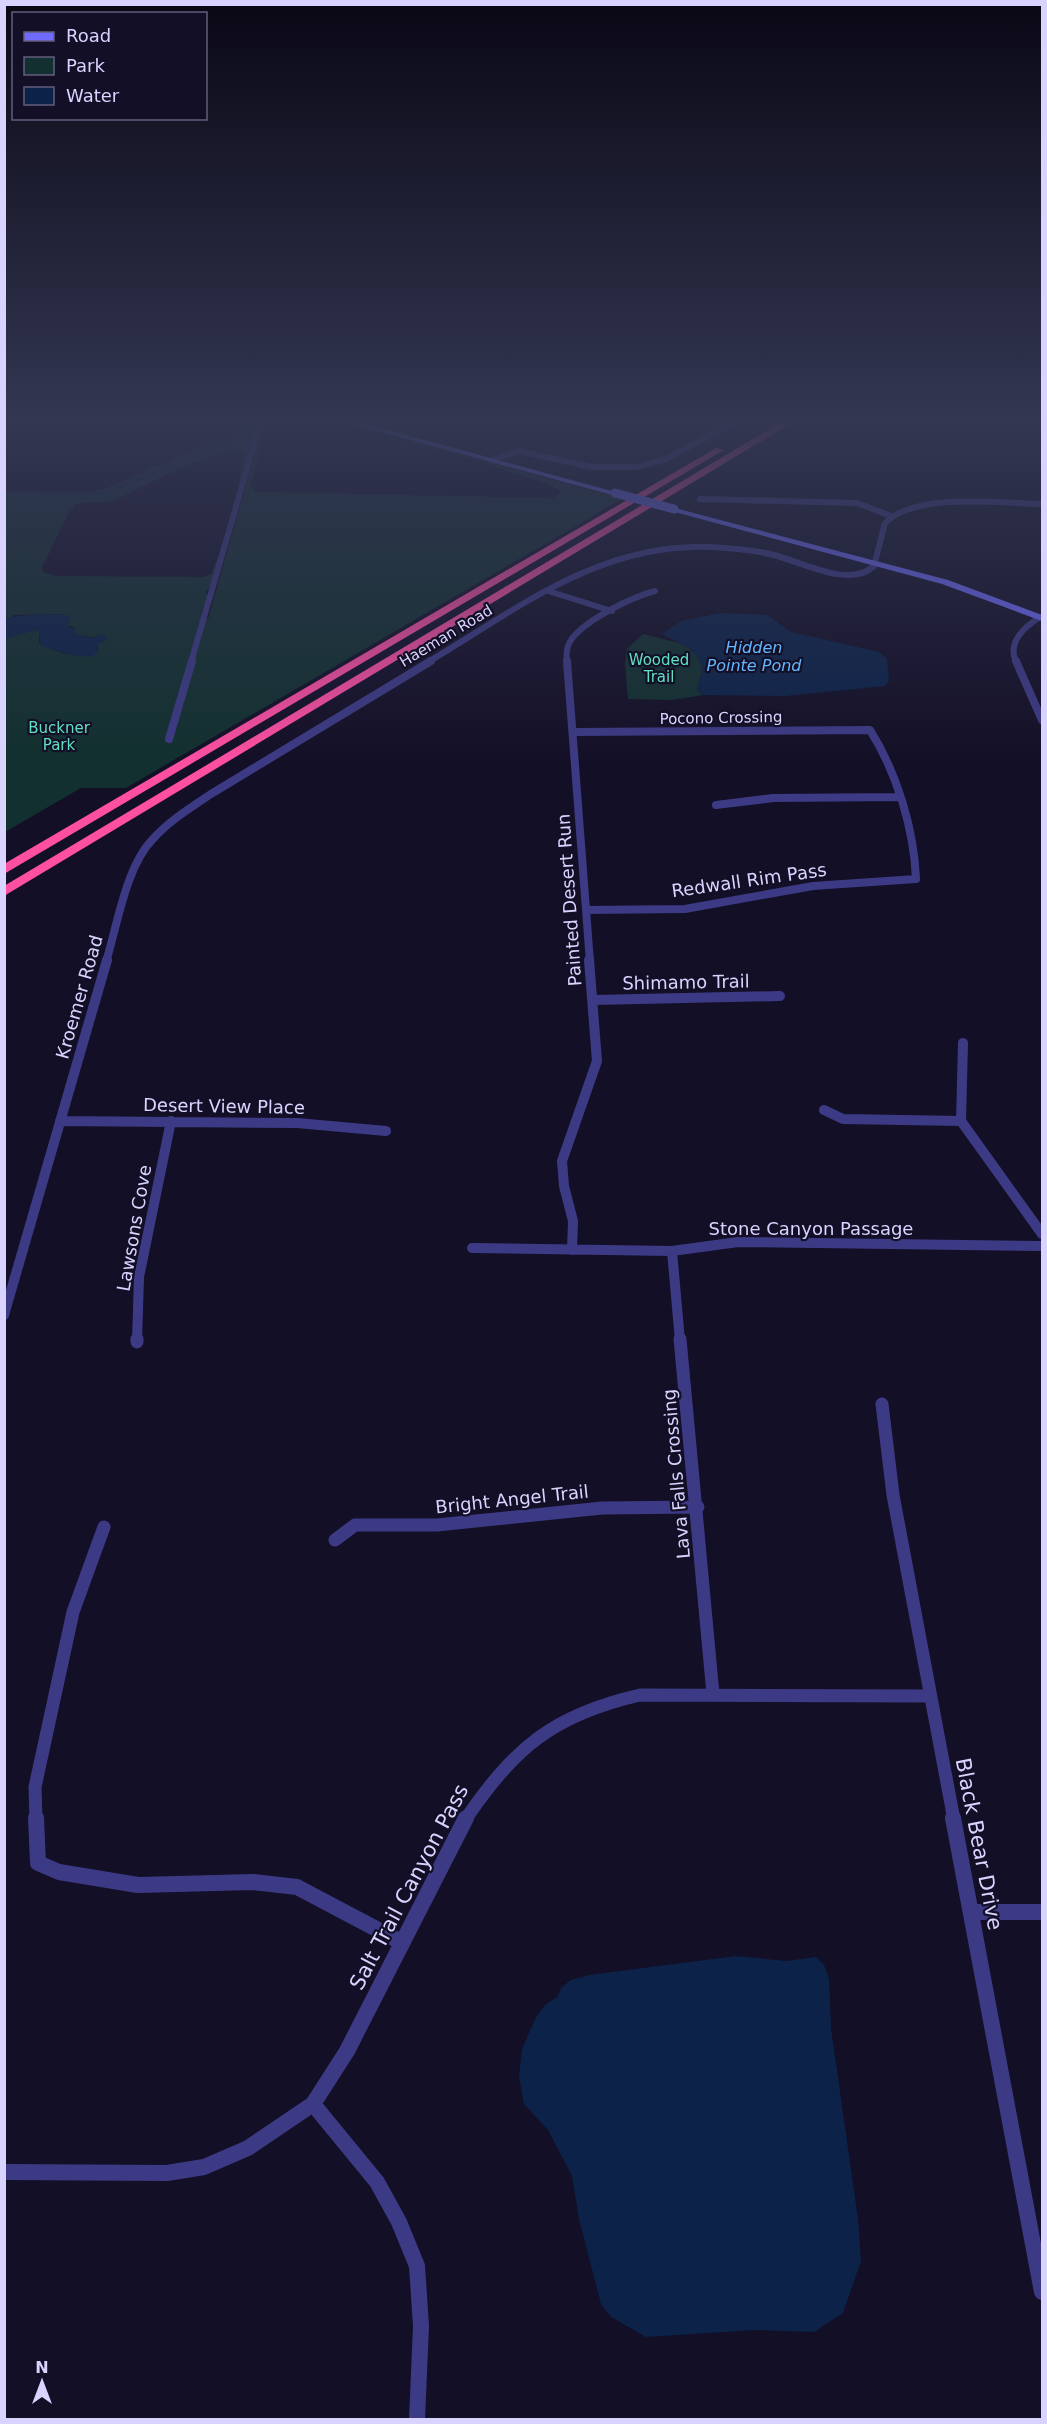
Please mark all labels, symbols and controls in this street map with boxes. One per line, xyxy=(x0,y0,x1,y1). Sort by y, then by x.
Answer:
legend xyxy=(12,12,207,120)
text: Road xyxy=(66,25,111,46)
text: Park xyxy=(66,55,105,76)
text: Water xyxy=(66,85,120,106)
street label: Haeman Road xyxy=(396,601,496,671)
water label: Hidden Pointe Pond xyxy=(707,638,802,675)
park label: Wooded Trail xyxy=(629,651,689,686)
street label: Pocono Crossing xyxy=(659,708,783,728)
park label: Buckner Park xyxy=(28,719,91,754)
street label: Painted Desert Run xyxy=(552,813,586,987)
street label: Redwall Rim Pass xyxy=(670,859,828,901)
street label: Kroemer Road xyxy=(51,933,107,1061)
street label: Shimamo Trail xyxy=(622,970,750,994)
street label: Desert View Place xyxy=(143,1094,305,1118)
street label: Lawsons Cove xyxy=(113,1163,155,1293)
street label: Stone Canyon Passage xyxy=(709,1218,913,1239)
street label: Lava Falls Crossing xyxy=(658,1388,694,1560)
street label: Bright Angel Trail xyxy=(434,1481,590,1517)
street label: Black Bear Drive xyxy=(951,1756,1007,1932)
street label: Salt Trail Canyon Pass xyxy=(345,1780,473,1994)
north arrow xyxy=(12,2352,72,2412)
text: N xyxy=(35,2358,49,2377)

